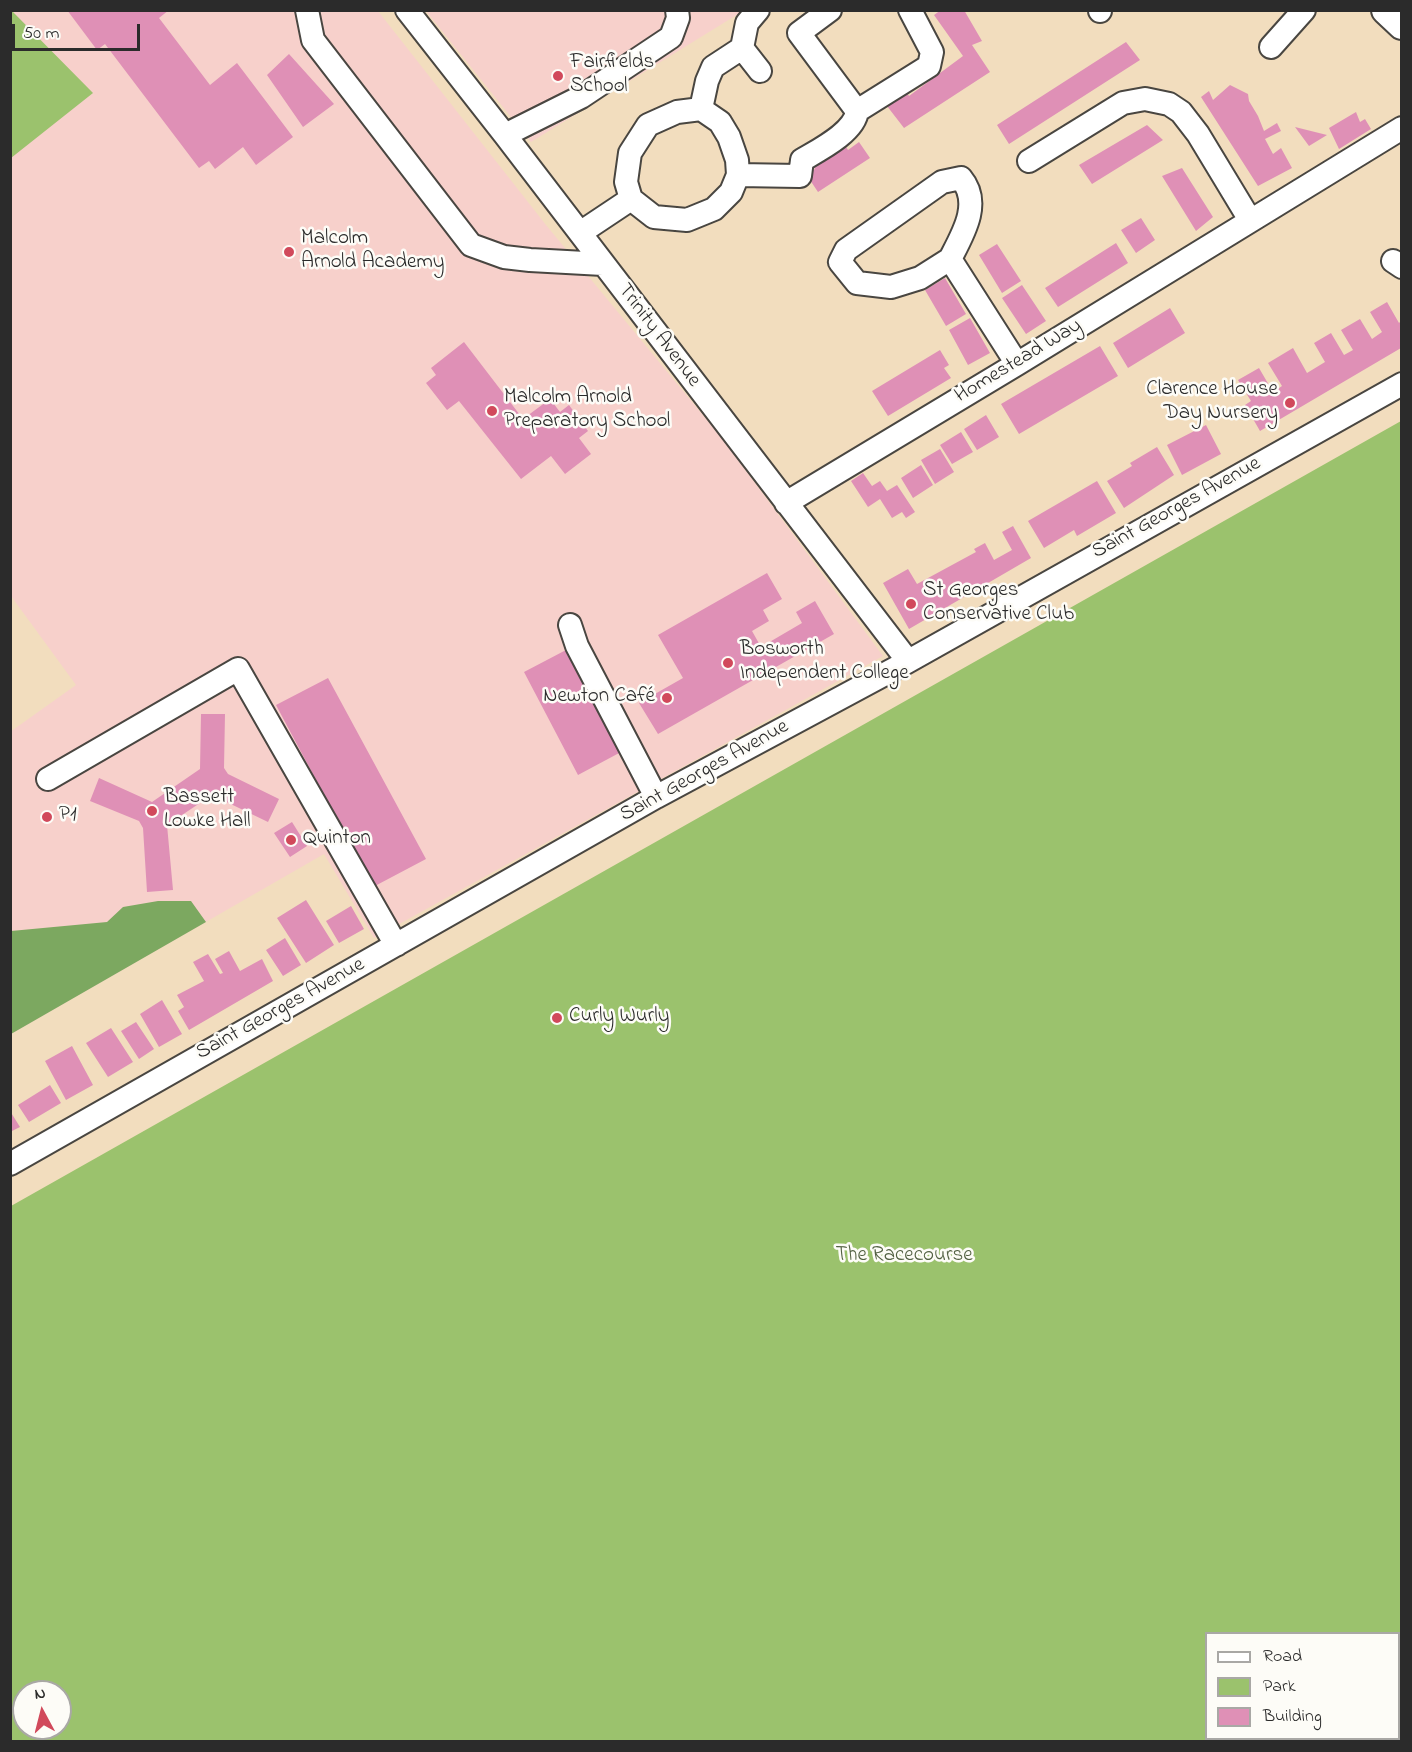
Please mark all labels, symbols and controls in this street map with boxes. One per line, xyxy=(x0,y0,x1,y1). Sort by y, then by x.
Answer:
scale bar xyxy=(15,12,142,50)
text: 50 m xyxy=(23,21,60,47)
place label: Fairfields School xyxy=(570,51,654,101)
marker: Fairfields School xyxy=(551,69,565,83)
place label: Malcolm Arnold Academy xyxy=(301,227,444,277)
marker: Malcolm Arnold Academy xyxy=(282,245,296,259)
street label: Trinity Avenue xyxy=(611,279,705,393)
street label: Homestead Way xyxy=(951,314,1087,410)
place label: Clarence House Day Nursery xyxy=(1146,378,1278,428)
place label: Malcolm Arnold Preparatory School xyxy=(504,386,670,436)
marker: Clarence House Day Nursery xyxy=(1283,396,1297,410)
marker: Malcolm Arnold Preparatory School xyxy=(485,404,499,418)
street label: Saint Georges Avenue xyxy=(1088,452,1266,566)
place label: St Georges Conservative Club xyxy=(923,579,1074,629)
marker: St Georges Conservative Club xyxy=(904,597,918,611)
place label: Bosworth Independent College xyxy=(740,638,909,688)
marker: Bosworth Independent College xyxy=(721,656,735,670)
place label: Newton Café xyxy=(543,685,655,711)
marker: Newton Café xyxy=(660,691,674,705)
street label: Saint Georges Avenue xyxy=(616,715,794,829)
place label: Bassett Lowke Hall xyxy=(164,786,250,836)
place label: P1 xyxy=(59,804,77,830)
marker: Bassett Lowke Hall xyxy=(145,804,159,818)
marker: P1 xyxy=(40,810,54,824)
place label: Quinton xyxy=(303,827,371,853)
marker: Quinton xyxy=(284,833,298,847)
street label: Saint Georges Avenue xyxy=(192,953,370,1067)
place label: Curly Wurly xyxy=(569,1005,669,1031)
marker: Curly Wurly xyxy=(550,1011,564,1025)
park label: The Racecourse xyxy=(835,1244,973,1270)
legend xyxy=(1205,1632,1400,1740)
text: Road xyxy=(1263,1644,1302,1670)
text: Park xyxy=(1263,1674,1296,1700)
north arrow xyxy=(12,1680,72,1740)
text: N xyxy=(33,1682,47,1707)
text: Building xyxy=(1263,1704,1322,1730)

